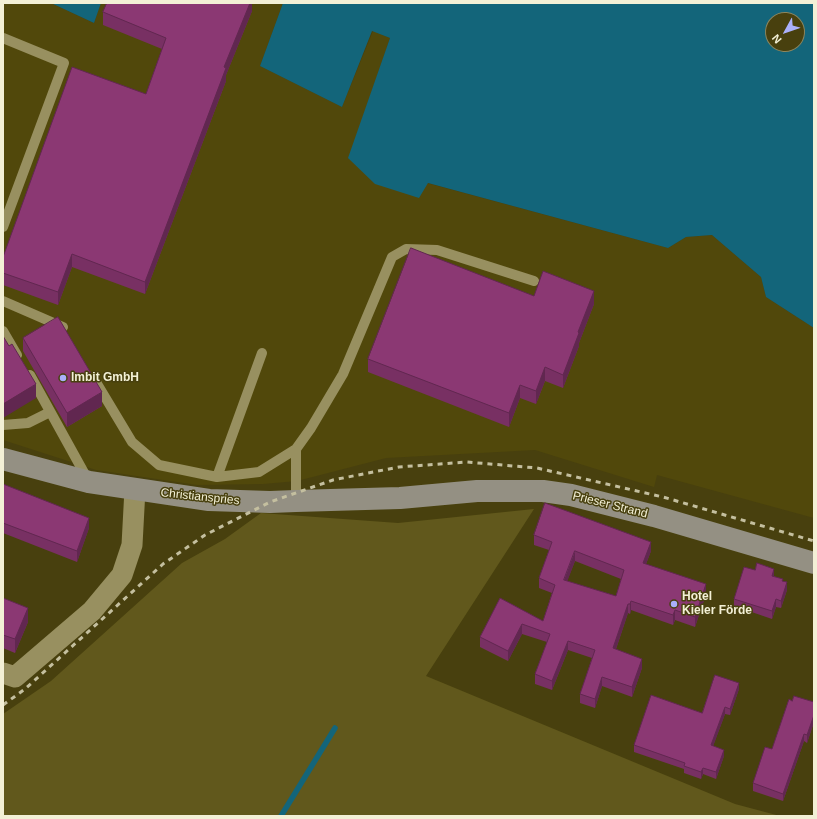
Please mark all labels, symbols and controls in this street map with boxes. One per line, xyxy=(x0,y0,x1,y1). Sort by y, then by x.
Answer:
north arrow xyxy=(765,12,805,52)
text: N xyxy=(769,32,784,46)
place label: lmbit GmbH xyxy=(71,371,139,385)
marker: lmbit GmbH xyxy=(58,373,68,383)
street label: Christianspries xyxy=(160,486,240,508)
street label: Prieser Strand xyxy=(571,489,649,521)
place label: Hotel Kieler Förde xyxy=(682,590,752,618)
marker: Hotel Kieler Förde xyxy=(669,599,679,609)

